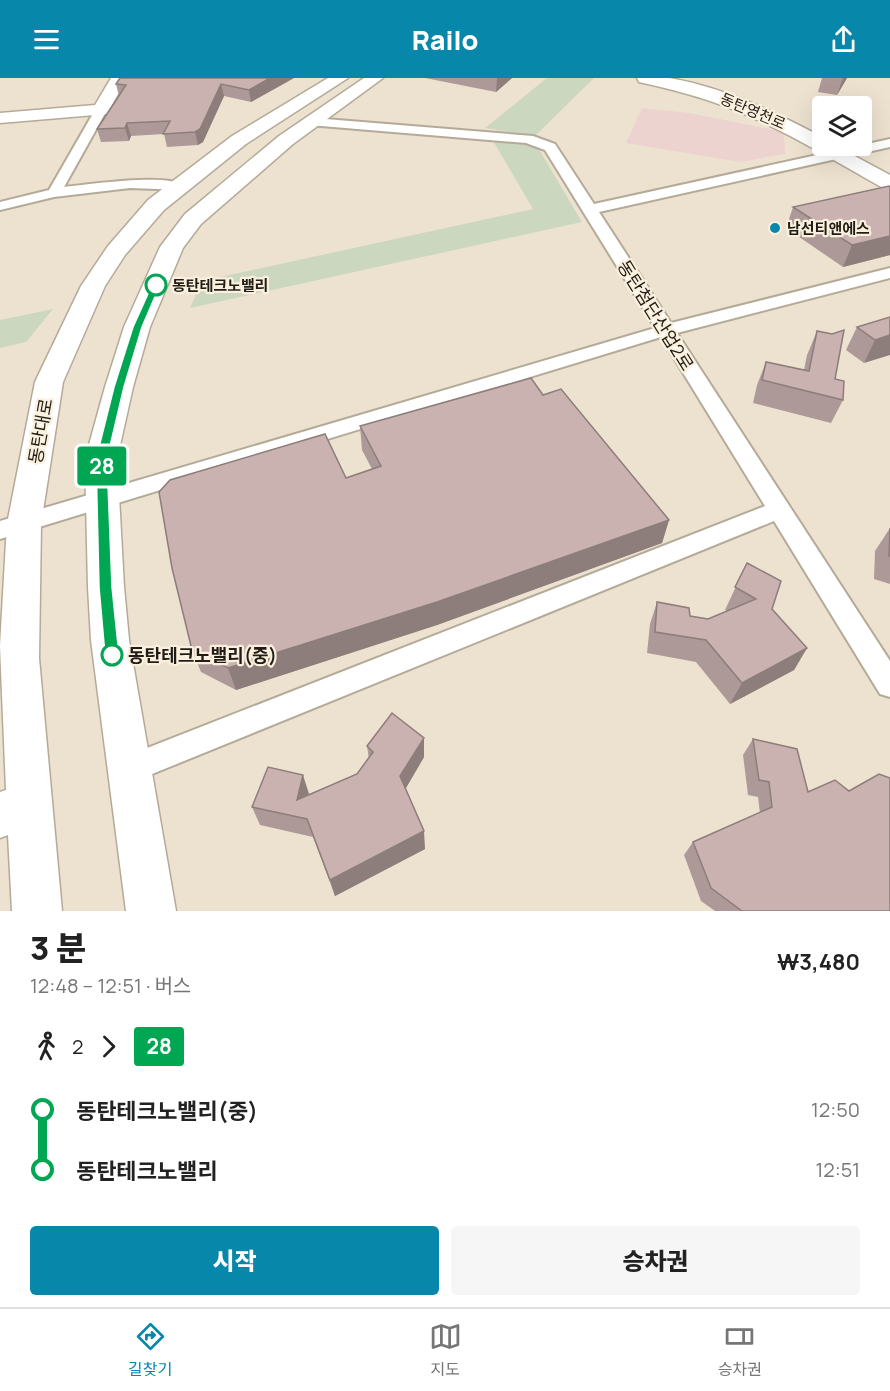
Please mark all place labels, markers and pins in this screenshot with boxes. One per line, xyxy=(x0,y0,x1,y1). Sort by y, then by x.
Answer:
place label: 남선티앤에스 xyxy=(787,218,870,239)
marker: 남선티앤에스 xyxy=(768,221,782,235)
marker: 동탄테크노밸리 xyxy=(145,274,167,296)
place label: 동탄테크노밸리 xyxy=(172,275,269,296)
place label: 동탄테크노밸리(중) xyxy=(128,643,277,667)
marker: 동탄테크노밸리(중) xyxy=(101,644,123,666)

